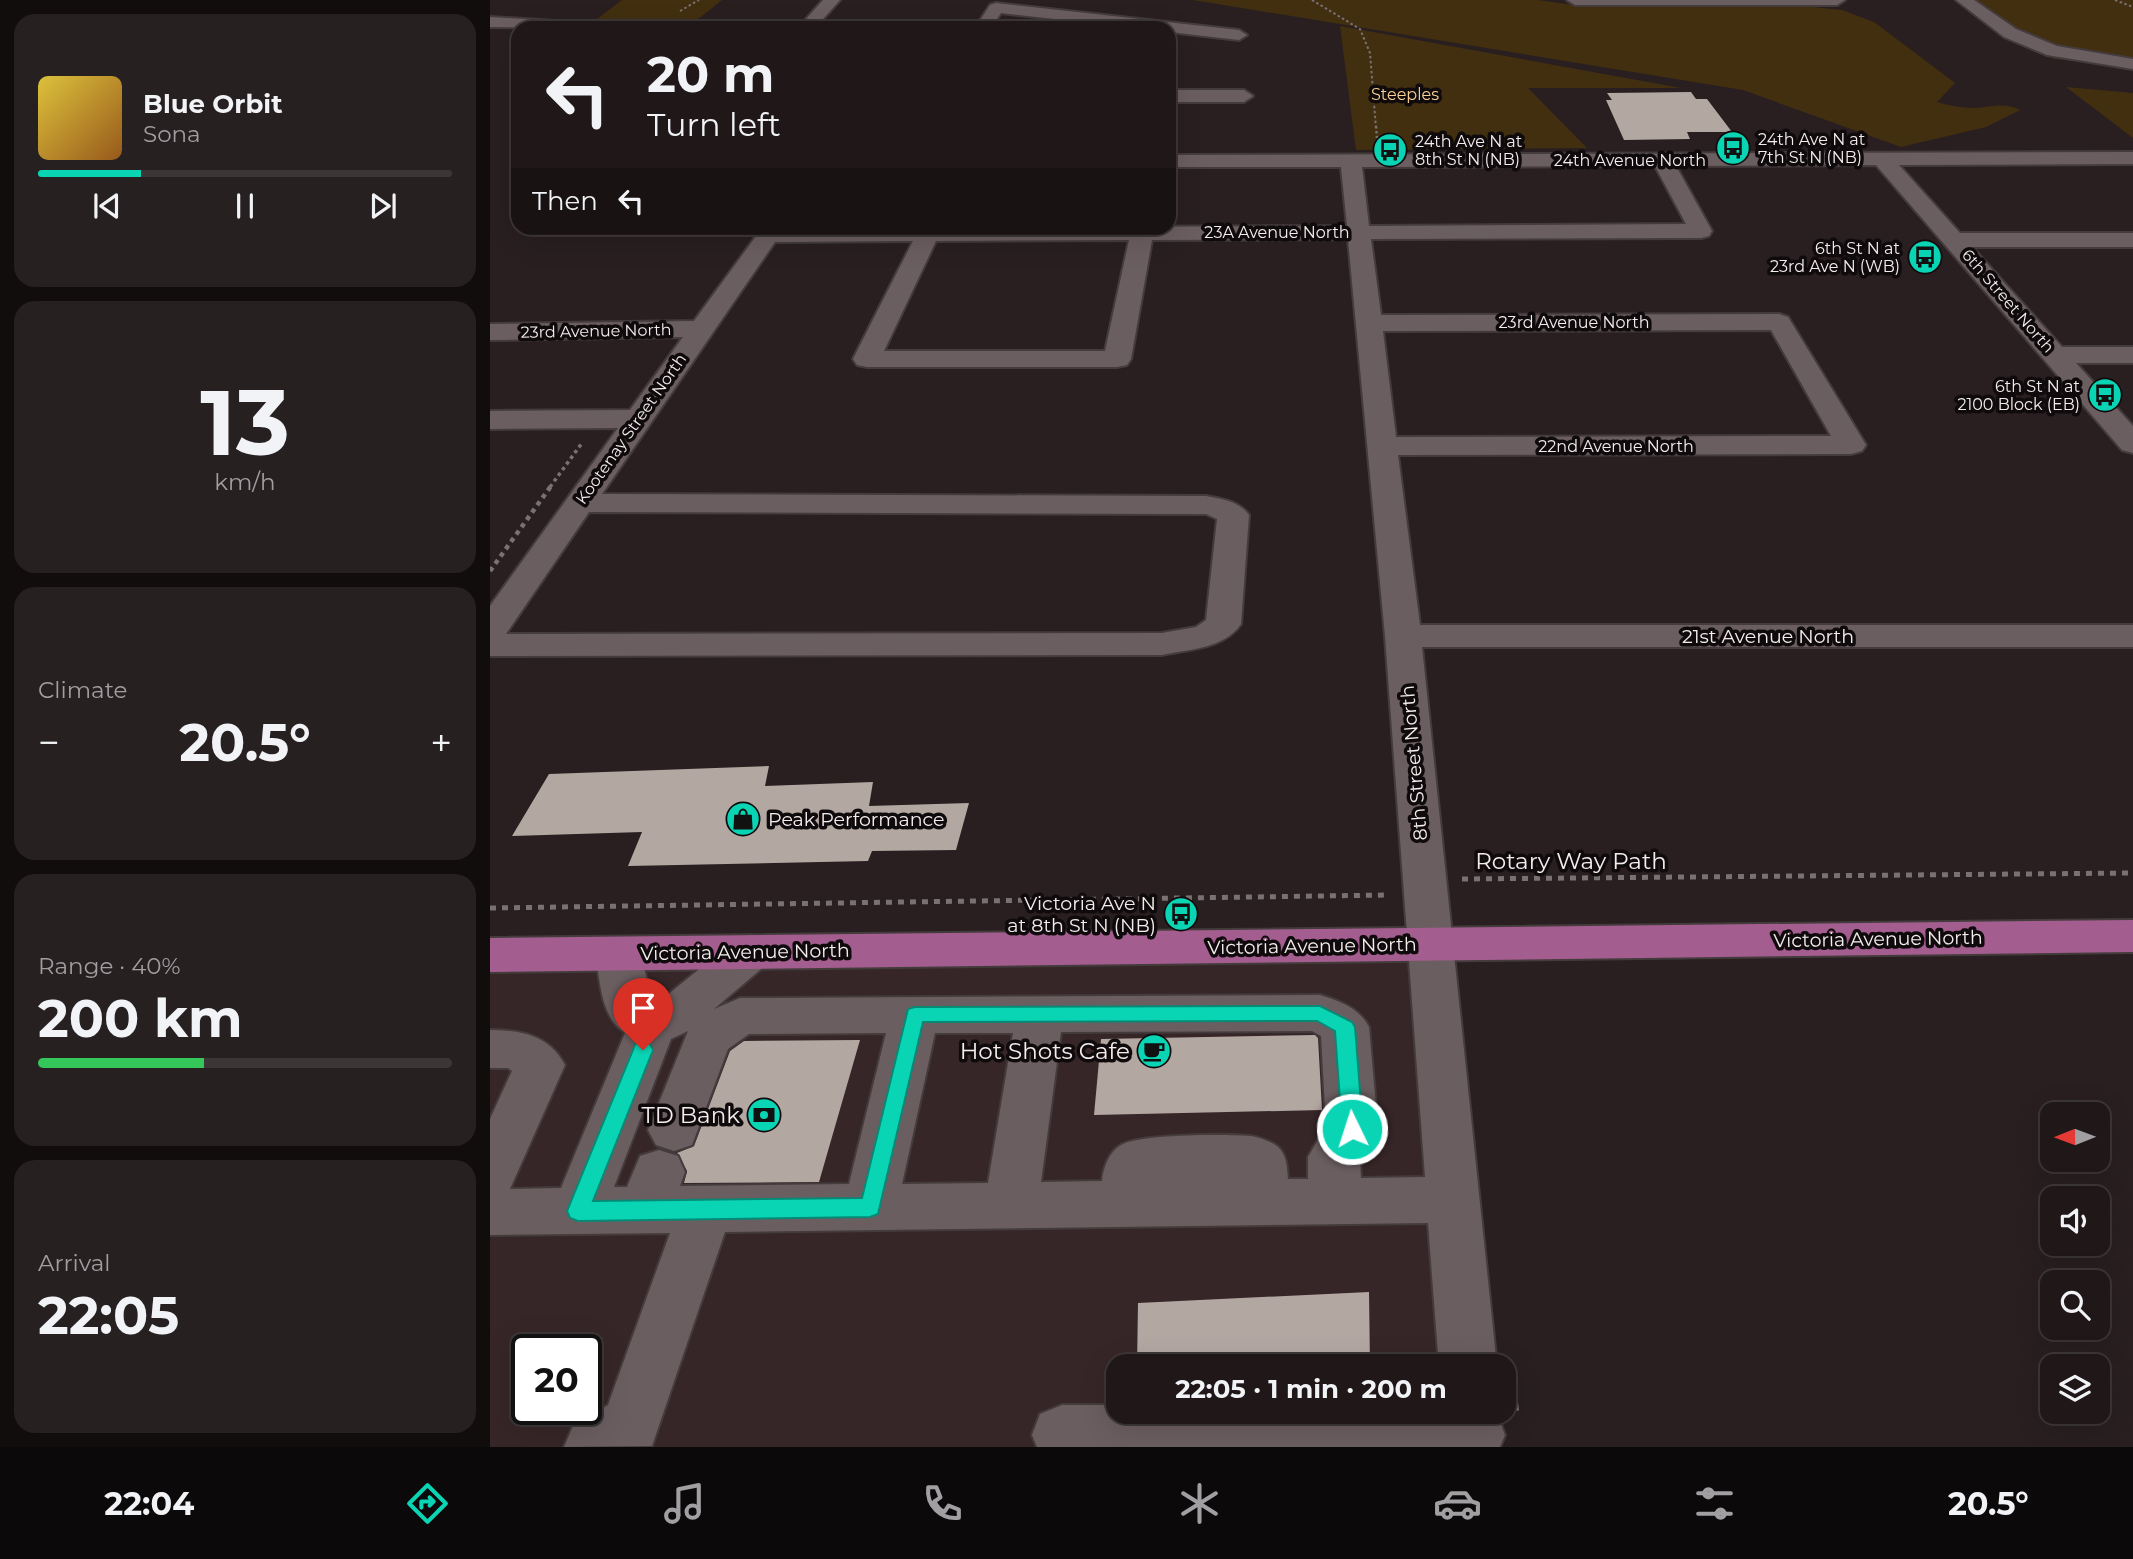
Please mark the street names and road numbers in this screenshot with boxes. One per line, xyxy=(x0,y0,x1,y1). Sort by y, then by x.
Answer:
street label: 24th Avenue North xyxy=(1554,151,1706,170)
street label: 23A Avenue North xyxy=(1204,223,1350,242)
street label: 6th Street North xyxy=(1958,245,2058,357)
street label: 23rd Avenue North xyxy=(1499,313,1649,332)
street label: 23rd Avenue North xyxy=(520,320,672,342)
street label: Kootenay Street North xyxy=(572,350,690,508)
street label: 22nd Avenue North xyxy=(1538,437,1694,456)
street label: 21st Avenue North xyxy=(1682,625,1854,648)
street label: 8th Street North xyxy=(1396,684,1432,842)
street label: Rotary Way Path xyxy=(1475,847,1667,875)
street label: Victoria Avenue North xyxy=(1773,926,1983,952)
street label: Victoria Avenue North xyxy=(1207,933,1417,959)
street label: Victoria Avenue North xyxy=(640,939,850,965)

